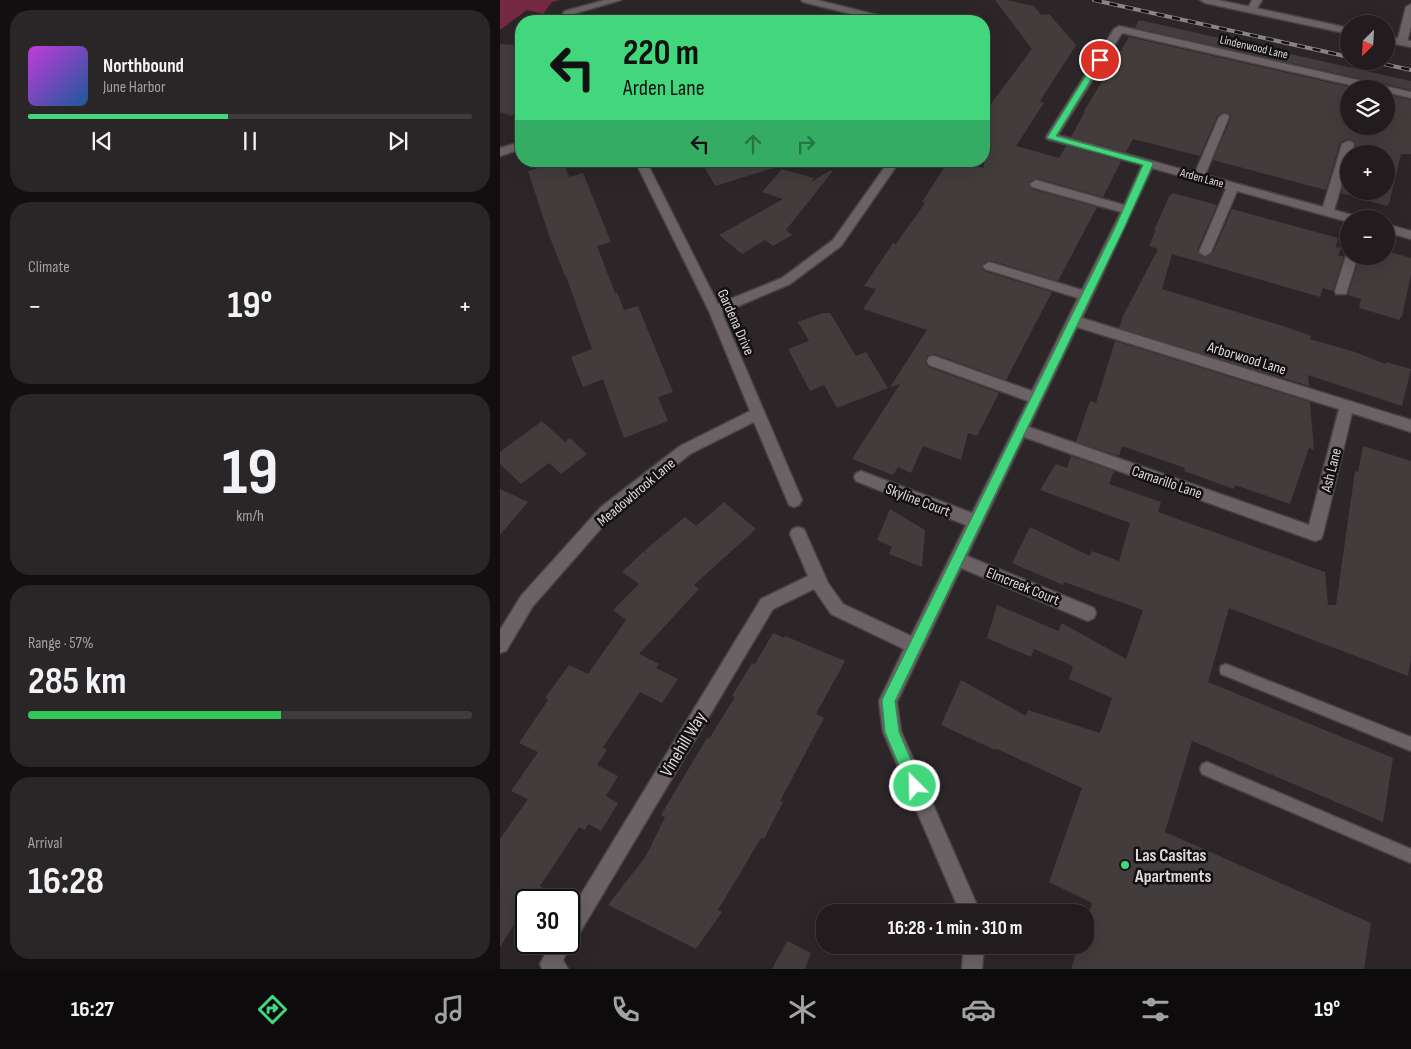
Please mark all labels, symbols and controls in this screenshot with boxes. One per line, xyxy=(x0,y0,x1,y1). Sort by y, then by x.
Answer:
north arrow xyxy=(1340,15,1395,70)
map controls xyxy=(1340,15,1395,265)
text: 220 m xyxy=(623,32,699,75)
street label: Lindenwood Lane xyxy=(1218,32,1290,63)
icon: left xyxy=(540,35,605,100)
pin xyxy=(1079,39,1121,81)
icon: arrive xyxy=(1086,46,1114,74)
text: Northbound xyxy=(103,55,184,78)
text: Arden Lane xyxy=(623,75,705,102)
text: June Harbor xyxy=(103,78,166,97)
button: layers xyxy=(1340,80,1395,135)
icon: previous xyxy=(88,127,116,155)
icon: pause xyxy=(236,127,264,155)
icon: next xyxy=(384,127,412,155)
icon: left xyxy=(686,130,714,158)
icon: ahead xyxy=(739,130,767,158)
icon: right xyxy=(792,130,820,158)
button: + xyxy=(1340,145,1395,200)
street label: Arden Lane xyxy=(1177,165,1225,192)
button: − xyxy=(1340,210,1395,265)
text: Climate xyxy=(28,258,70,277)
text: 19° xyxy=(228,283,272,328)
street label: Gardena Drive xyxy=(713,286,759,358)
text: − xyxy=(28,290,42,323)
text: + xyxy=(458,290,472,323)
street label: Arborwood Lane xyxy=(1204,337,1288,379)
text: 19 xyxy=(222,435,278,513)
street label: Ash Lane xyxy=(1317,446,1346,495)
street label: Meadowbrook Lane xyxy=(593,454,679,531)
street label: Camarillo Lane xyxy=(1129,462,1205,503)
street label: Skyline Court xyxy=(883,480,953,522)
text: km/h xyxy=(236,507,264,526)
street label: Elmcreek Court xyxy=(983,563,1063,610)
text: Range · 57% xyxy=(28,634,94,653)
text: 285 km xyxy=(28,659,126,704)
street label: Vinehill Way xyxy=(656,708,711,781)
position arrow xyxy=(888,759,940,811)
text: Arrival xyxy=(28,834,62,853)
place label: Las Casitas Apartments xyxy=(1134,845,1211,887)
text: 16:28 xyxy=(28,859,104,904)
marker: Las Casitas Apartments xyxy=(1119,859,1131,871)
speed limit sign: 30 xyxy=(515,889,580,954)
text: 16:28 · 1 min · 310 m xyxy=(888,917,1022,940)
icon: directions xyxy=(255,992,290,1027)
icon: music xyxy=(432,992,467,1027)
icon: phone xyxy=(608,992,643,1027)
icon: climate xyxy=(785,992,820,1027)
icon: car xyxy=(961,992,996,1027)
icon: filters xyxy=(1138,992,1173,1027)
text: 16:27 xyxy=(71,996,114,1023)
text: 19° xyxy=(1314,996,1340,1023)

